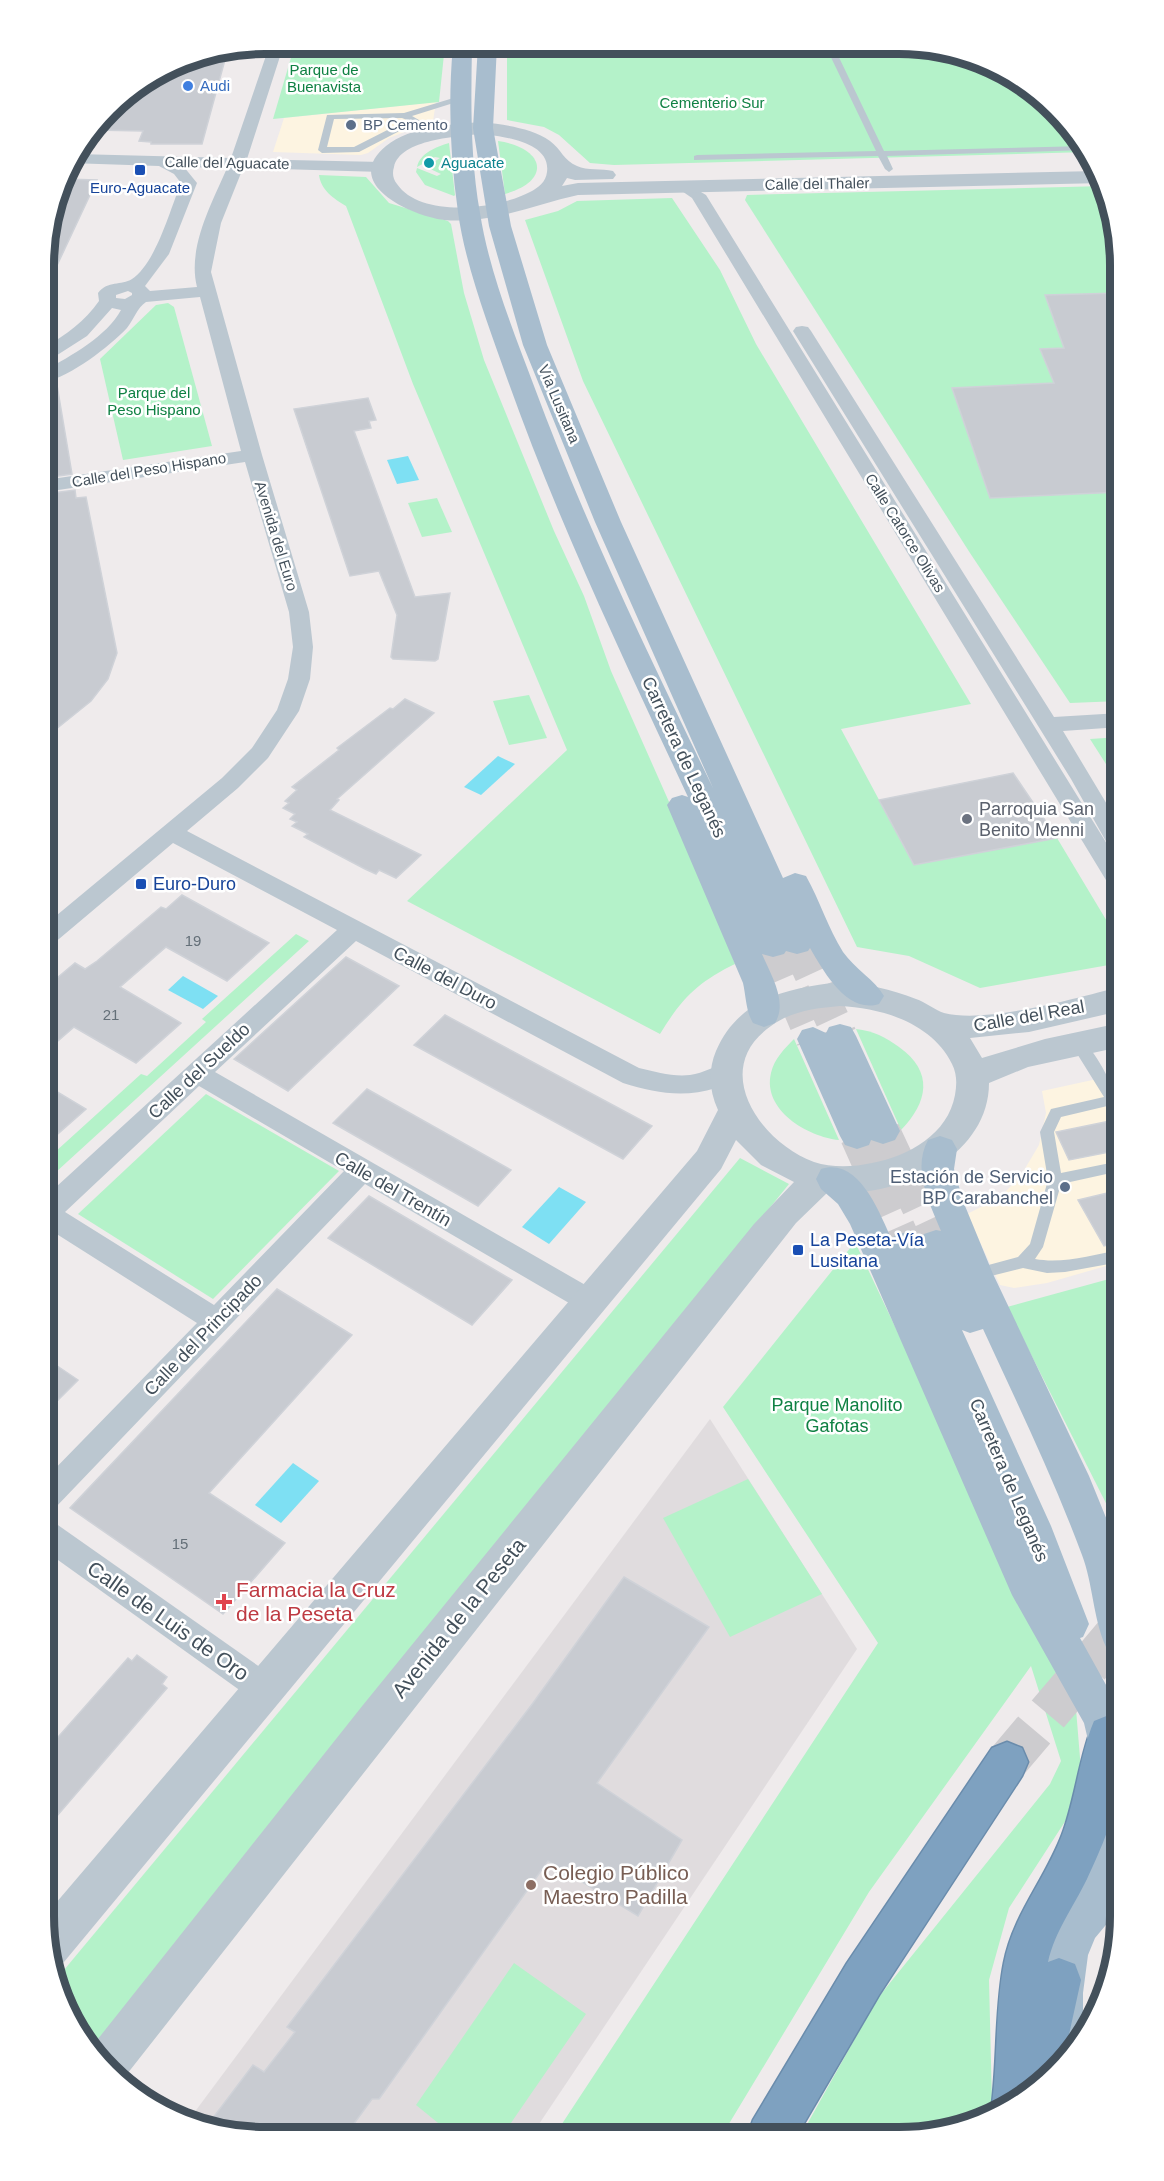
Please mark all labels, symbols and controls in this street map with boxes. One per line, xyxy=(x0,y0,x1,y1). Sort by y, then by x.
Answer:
park label: Parque de Buenavista xyxy=(287,61,362,95)
place label: Audi xyxy=(200,77,230,94)
marker: Audi xyxy=(181,79,195,93)
park label: Cementerio Sur xyxy=(659,94,765,111)
place label: BP Cemento xyxy=(363,116,448,133)
marker: BP Cemento xyxy=(344,118,358,132)
street label: Calle del Aguacate xyxy=(164,153,290,172)
place label: Aguacate xyxy=(441,154,504,171)
marker: Aguacate xyxy=(422,156,436,170)
marker: Euro-Aguacate xyxy=(133,163,147,177)
street label: Calle del Thaler xyxy=(764,174,870,193)
place label: Euro-Aguacate xyxy=(90,179,190,196)
street label: Vía Lusitana xyxy=(535,362,584,446)
park label: Parque del Peso Hispano xyxy=(107,384,201,418)
street label: Calle del Peso Hispano xyxy=(71,449,227,490)
street label: Calle Catorce Olivas xyxy=(862,470,949,595)
street label: Avenida del Euro xyxy=(252,479,301,593)
street label: Carretera de Leganés xyxy=(638,673,730,841)
place label: Parroquia San Benito Menni xyxy=(979,799,1094,840)
marker: Parroquia San Benito Menni xyxy=(960,812,974,826)
place label: Euro-Duro xyxy=(153,874,236,894)
marker: Euro-Duro xyxy=(134,877,148,891)
house number: 19 xyxy=(185,932,201,949)
street label: Calle del Duro xyxy=(390,942,500,1014)
street label: Calle del Real xyxy=(972,996,1086,1036)
house number: 21 xyxy=(103,1006,119,1023)
street label: Calle del Sueldo xyxy=(144,1019,254,1123)
street label: Calle del Trentín xyxy=(331,1148,455,1230)
place label: Estación de Servicio BP Carabanchel xyxy=(890,1167,1053,1208)
marker: Estación de Servicio BP Carabanchel xyxy=(1058,1180,1072,1194)
place label: La Peseta-Vía Lusitana xyxy=(810,1230,925,1271)
marker: La Peseta-Vía Lusitana xyxy=(791,1243,805,1257)
street label: Calle del Principado xyxy=(140,1270,266,1400)
park label: Parque Manolito Gafotas xyxy=(771,1395,903,1436)
street label: Carretera de Leganés xyxy=(966,1395,1052,1565)
street label: Avenida de la Peseta xyxy=(387,1533,530,1702)
house number: 15 xyxy=(172,1535,188,1552)
street label: Calle de Luis de Oro xyxy=(83,1556,253,1685)
place label: Farmacia la Cruz de la Peseta xyxy=(236,1578,396,1625)
marker: Farmacia la Cruz de la Peseta xyxy=(217,1595,231,1609)
place label: Colegio Público Maestro Padilla xyxy=(543,1861,689,1908)
marker: Colegio Público Maestro Padilla xyxy=(524,1878,538,1892)

